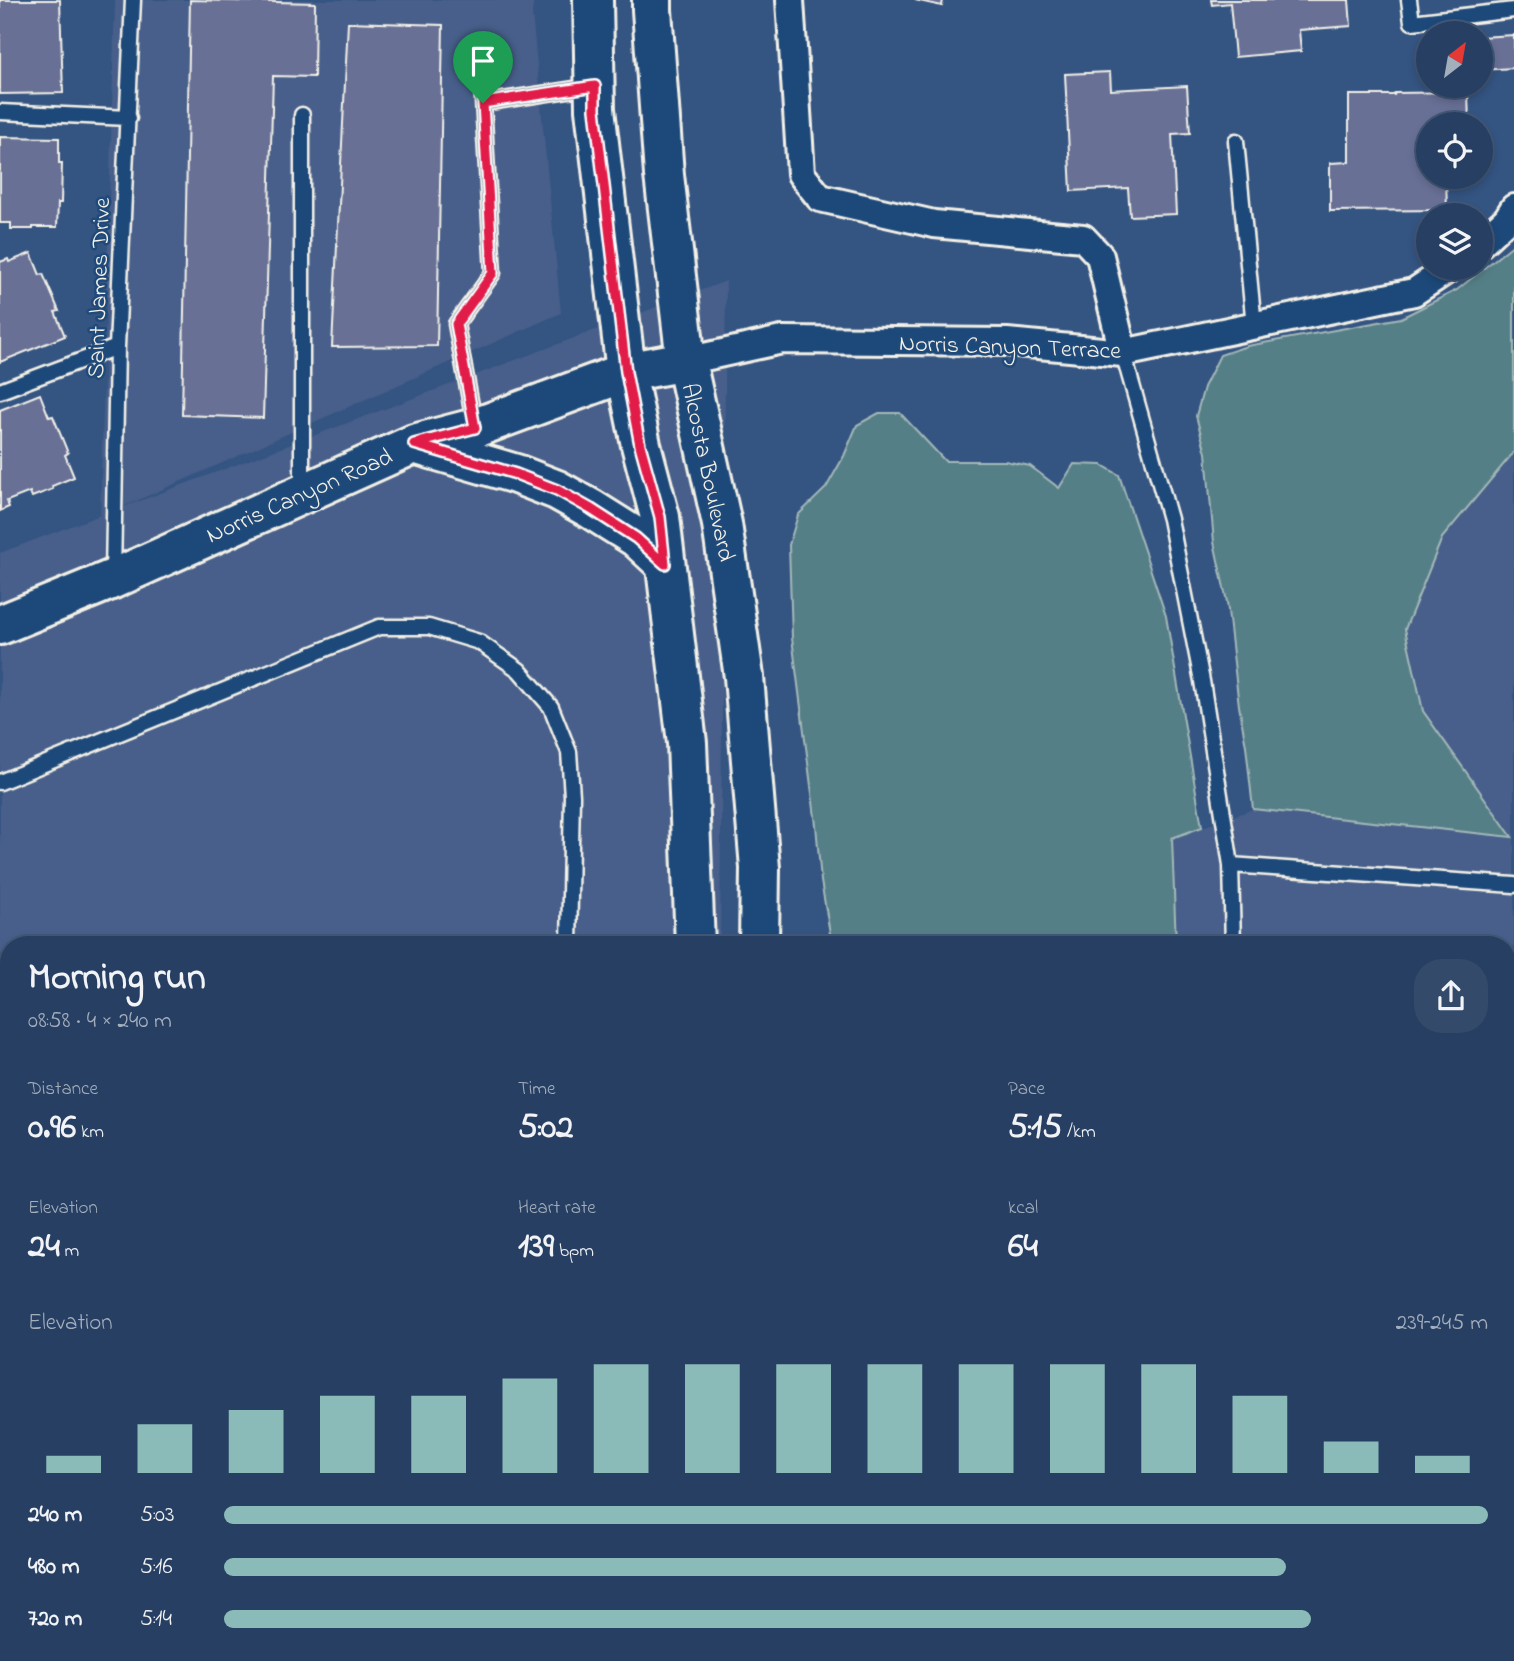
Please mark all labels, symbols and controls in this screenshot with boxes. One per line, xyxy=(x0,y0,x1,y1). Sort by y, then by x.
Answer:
north arrow xyxy=(1416,21,1493,98)
map controls xyxy=(1416,21,1493,280)
pin xyxy=(453,31,513,103)
icon: arrive xyxy=(464,42,502,80)
button: locate xyxy=(1416,112,1493,189)
street label: Saint James Drive xyxy=(80,197,121,379)
button: layers xyxy=(1416,203,1493,280)
street label: Norris Canyon Terrace xyxy=(898,327,1122,371)
street label: Alcosta Boulevard xyxy=(671,380,743,565)
street label: Norris Canyon Road xyxy=(201,440,400,555)
text: Morning run xyxy=(28,951,206,1007)
button: share xyxy=(1414,959,1488,1033)
text: 08:58 · 4 × 240 m xyxy=(28,1005,172,1038)
text: Distance xyxy=(28,1076,98,1103)
text: Time xyxy=(518,1076,556,1103)
text: Pace xyxy=(1008,1076,1045,1103)
text: 0.96 xyxy=(28,1103,76,1154)
text: 5:02 xyxy=(518,1103,574,1154)
text: 5:15 xyxy=(1008,1103,1062,1154)
text: km xyxy=(76,1119,104,1146)
text: /km xyxy=(1062,1119,1096,1146)
text: Elevation xyxy=(28,1195,98,1222)
text: Heart rate xyxy=(518,1195,596,1222)
text: kcal xyxy=(1008,1195,1038,1222)
text: 24 xyxy=(28,1222,60,1273)
text: 139 xyxy=(518,1222,554,1273)
text: 64 xyxy=(1008,1222,1038,1273)
text: m xyxy=(60,1238,79,1265)
text: bpm xyxy=(554,1238,594,1265)
text: Elevation xyxy=(28,1307,113,1340)
text: 239–245 m xyxy=(1396,1307,1488,1340)
text: 240 m xyxy=(28,1499,82,1532)
text: 5:03 xyxy=(140,1499,175,1532)
text: 480 m xyxy=(28,1551,80,1584)
text: 5:16 xyxy=(140,1551,173,1584)
text: 720 m xyxy=(28,1603,82,1636)
text: 5:14 xyxy=(140,1603,172,1636)

